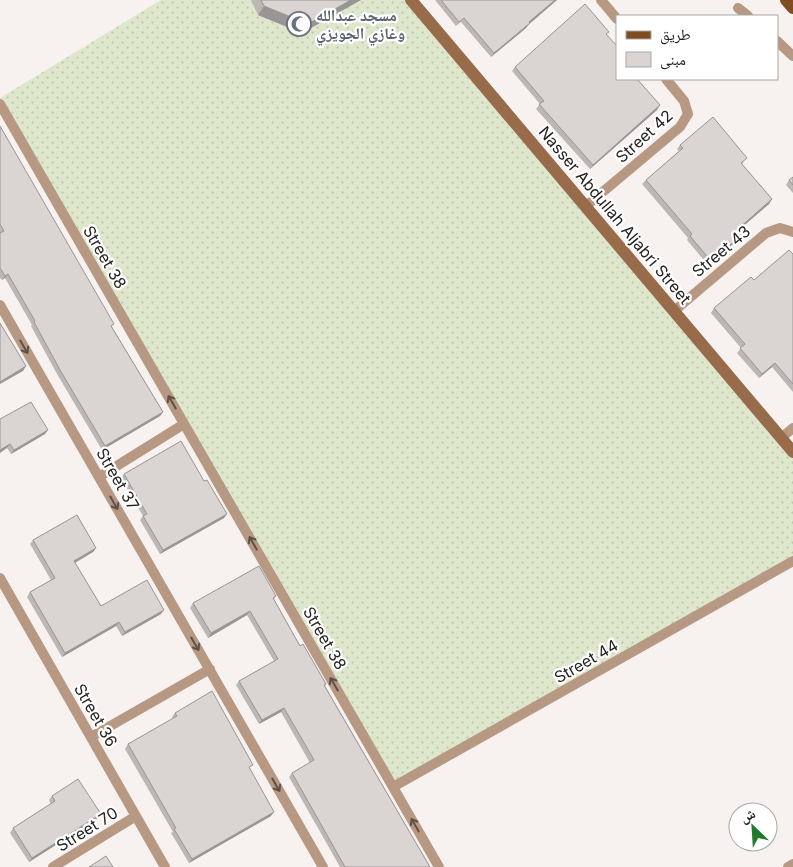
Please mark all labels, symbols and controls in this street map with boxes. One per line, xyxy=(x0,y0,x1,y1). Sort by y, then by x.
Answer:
place label: مسجد عبدالله وغازي الجويزي xyxy=(316,5,405,46)
mosque icon: مسجد عبدالله وغازي الجويزي xyxy=(286,11,312,37)
legend xyxy=(616,15,778,80)
text: طريق xyxy=(660,25,691,45)
text: مبنى xyxy=(660,50,686,70)
street label: Street 42 xyxy=(611,105,677,167)
street label: Nasser Abdullah Aljabri Street xyxy=(535,122,695,308)
street label: Street 43 xyxy=(688,221,754,281)
street label: Street 38 xyxy=(79,222,131,292)
one-way arrow xyxy=(20,339,30,353)
one-way arrow xyxy=(166,396,176,410)
street label: Street 37 xyxy=(92,444,144,514)
one-way arrow xyxy=(109,495,119,510)
one-way arrow xyxy=(247,537,257,551)
street label: Street 38 xyxy=(299,603,351,673)
street label: Street 44 xyxy=(551,635,621,687)
one-way arrow xyxy=(190,636,200,651)
one-way arrow xyxy=(329,677,338,692)
street label: Street 36 xyxy=(70,680,122,750)
one-way arrow xyxy=(271,777,281,792)
street label: Street 70 xyxy=(53,802,121,856)
north arrow xyxy=(728,802,778,852)
text: ش xyxy=(737,804,758,827)
one-way arrow xyxy=(410,817,420,832)

